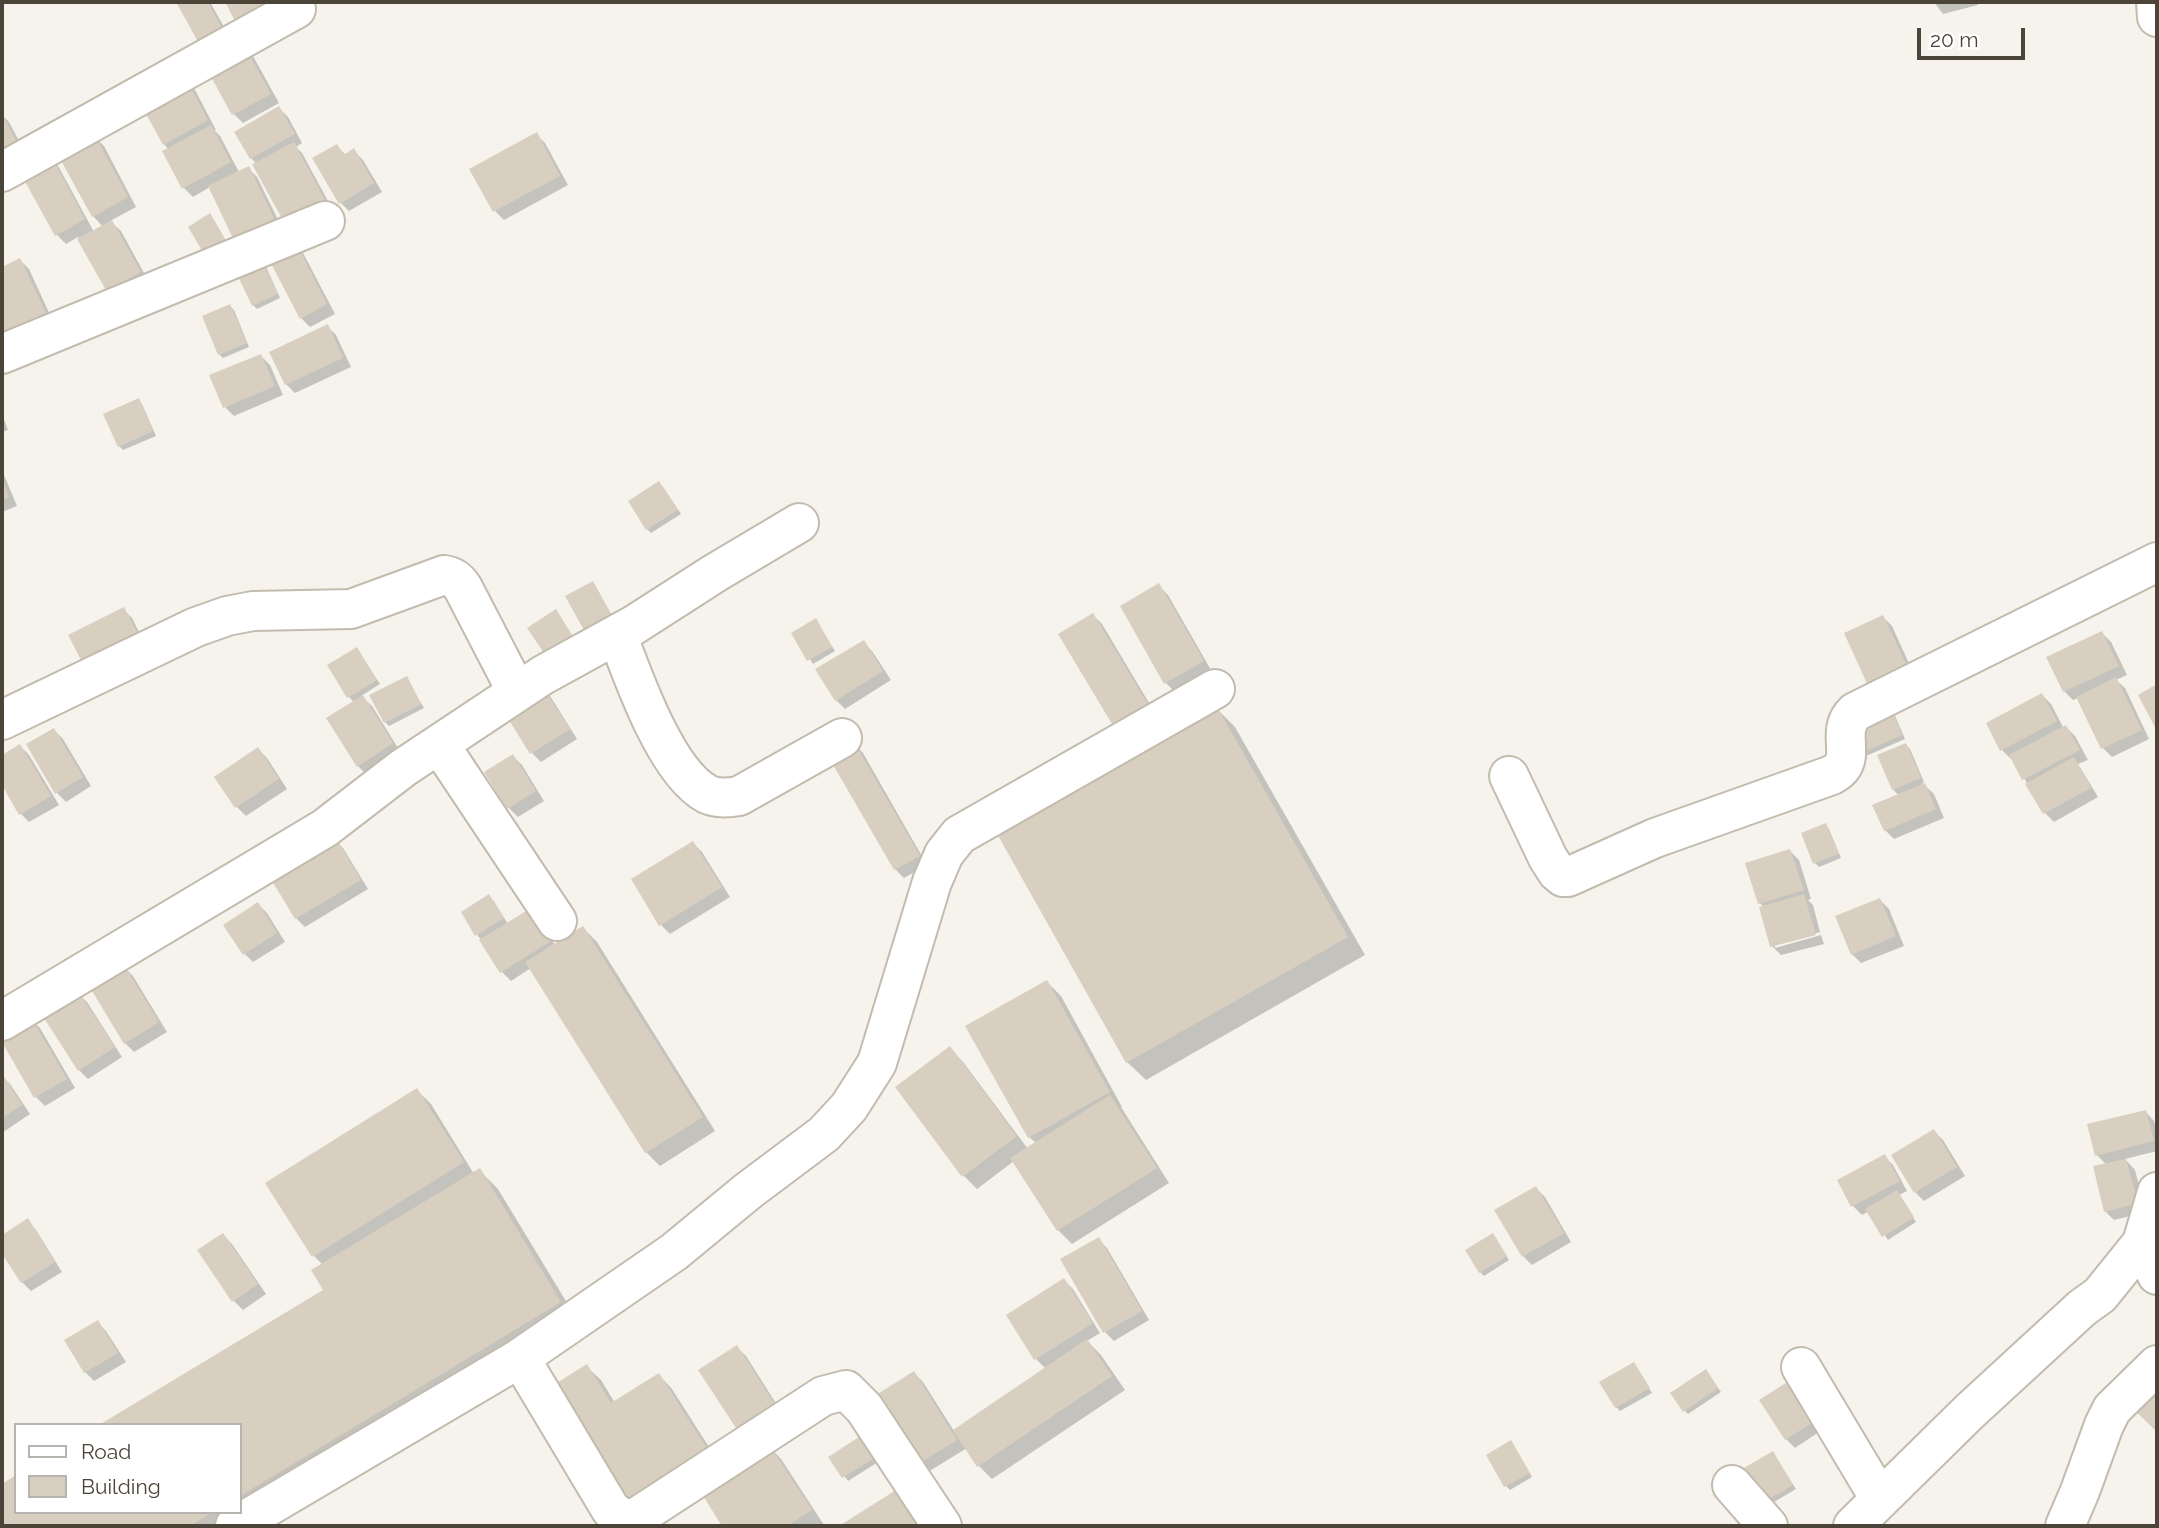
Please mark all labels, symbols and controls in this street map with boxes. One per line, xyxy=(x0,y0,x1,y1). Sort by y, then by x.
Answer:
scale bar xyxy=(1921,14,2030,58)
text: 20 m xyxy=(1930,27,1978,52)
legend xyxy=(14,1423,242,1514)
text: Road xyxy=(81,1439,131,1464)
text: Building xyxy=(81,1474,161,1499)

